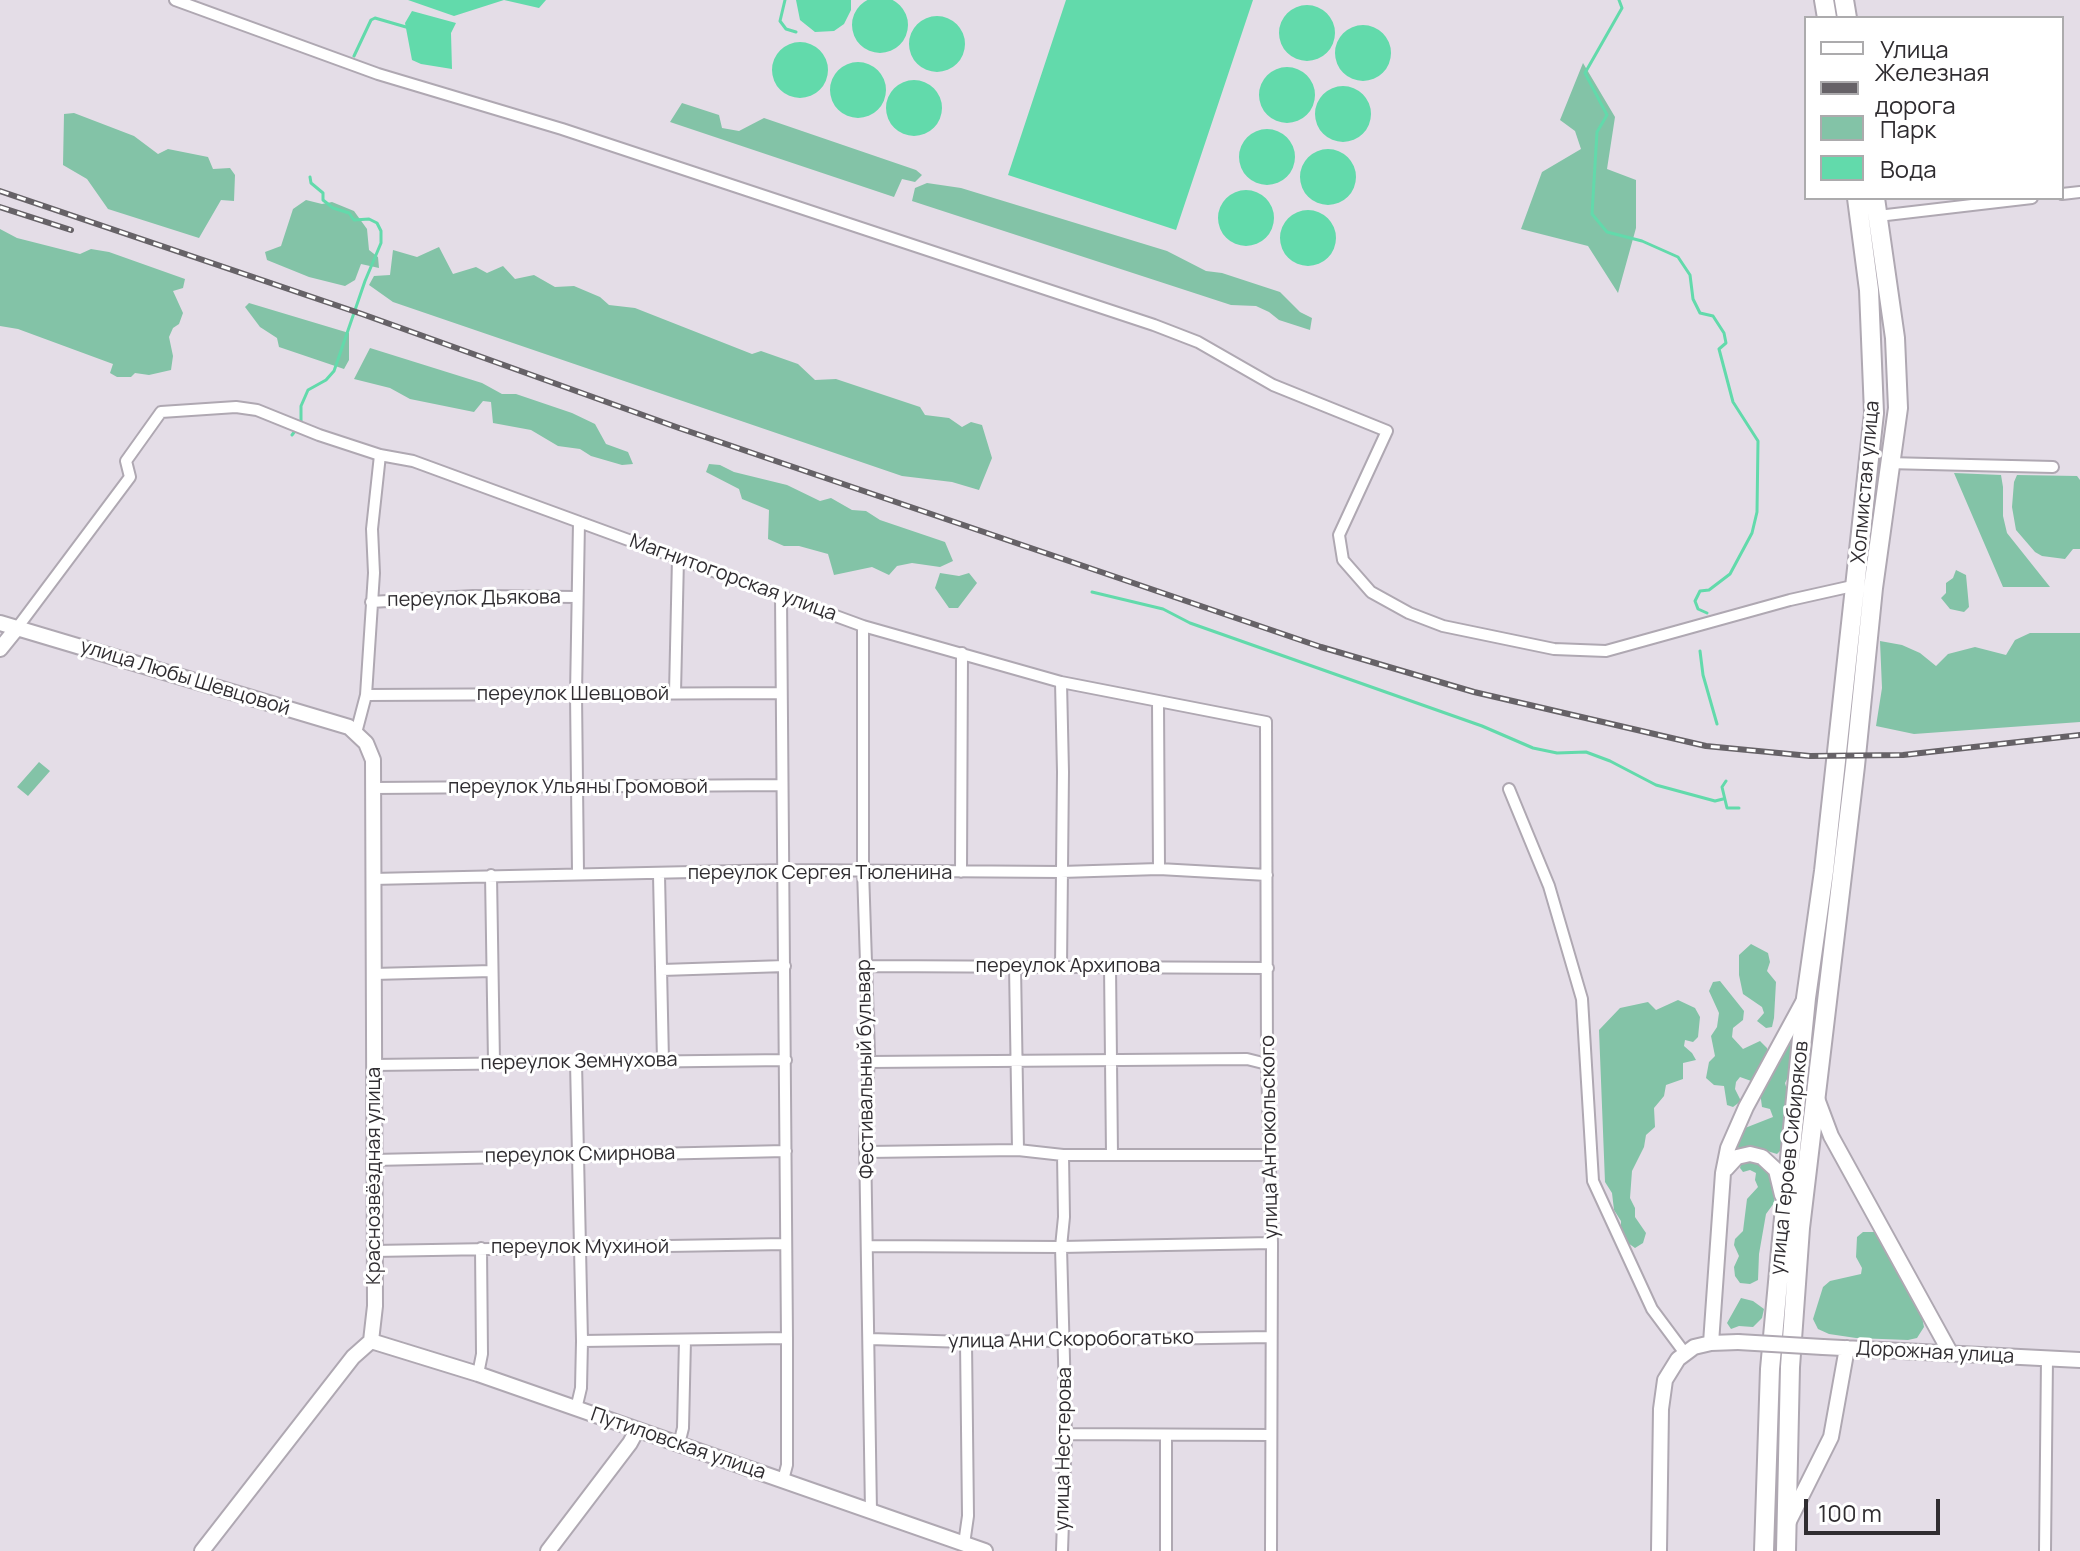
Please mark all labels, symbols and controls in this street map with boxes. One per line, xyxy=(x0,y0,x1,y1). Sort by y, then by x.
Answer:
legend xyxy=(1804,16,2064,200)
text: Улица xyxy=(1880,32,1949,65)
text: Железная дорога xyxy=(1875,55,1990,121)
text: Парк xyxy=(1880,112,1936,145)
text: Вода xyxy=(1880,152,1937,185)
street label: Холмистая улица xyxy=(1847,400,1885,564)
street label: Магнитогорская улица xyxy=(626,529,840,627)
street label: переулок Дьякова xyxy=(387,585,561,613)
street label: улица Любы Шевцовой xyxy=(77,635,293,721)
street label: переулок Шевцовой xyxy=(477,682,669,706)
street label: переулок Ульяны Громовой xyxy=(448,775,708,799)
street label: переулок Сергея Тюленина xyxy=(688,861,952,885)
street label: переулок Архипова xyxy=(976,954,1160,978)
street label: Фестивальный бульвар xyxy=(852,959,880,1179)
street label: улица Антокольского xyxy=(1256,1035,1284,1239)
street label: улица Героев Сибиряков xyxy=(1766,1040,1814,1276)
street label: переулок Земнухова xyxy=(480,1048,678,1076)
street label: Краснозвёздная улица xyxy=(362,1067,386,1285)
street label: переулок Смирнова xyxy=(484,1141,676,1169)
street label: переулок Мухиной xyxy=(491,1235,669,1259)
street label: улица Ани Скоробогатько xyxy=(948,1326,1194,1354)
street label: Дорожная улица xyxy=(1855,1337,2015,1369)
street label: улица Нестерова xyxy=(1051,1367,1077,1531)
street label: Путиловская улица xyxy=(587,1403,769,1485)
scale bar xyxy=(1808,1483,1944,1533)
text: 100 m xyxy=(1818,1496,1882,1529)

